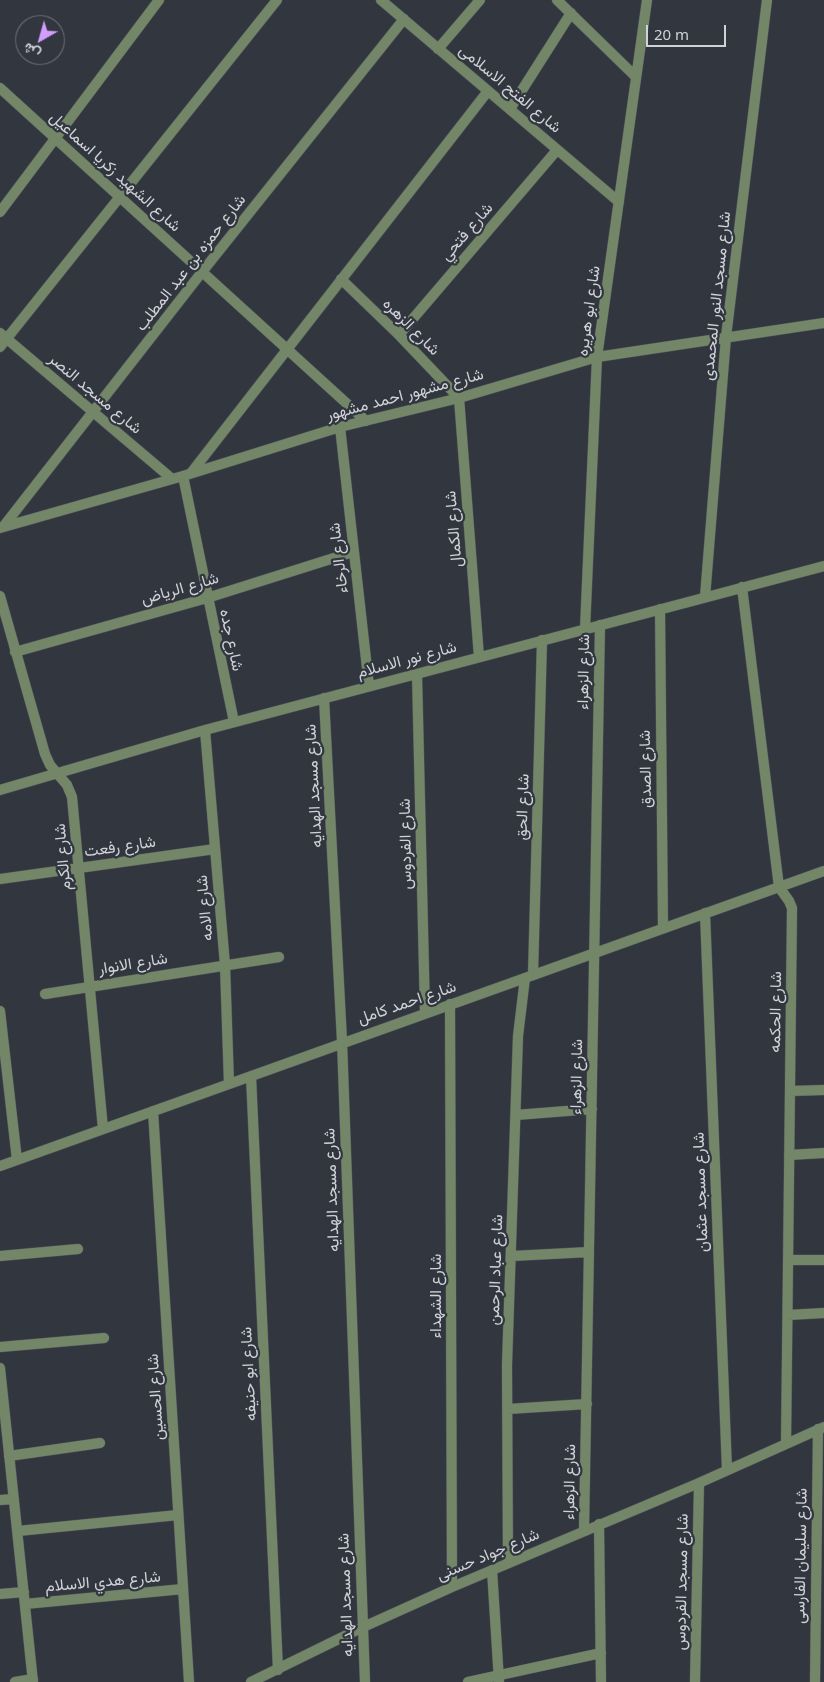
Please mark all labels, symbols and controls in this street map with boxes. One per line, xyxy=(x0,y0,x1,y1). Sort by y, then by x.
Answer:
north arrow xyxy=(15,15,65,65)
scale bar xyxy=(649,15,729,47)
text: 20 m xyxy=(654,24,689,44)
text: ش xyxy=(19,39,44,64)
street label: شارع الفتح الاسلامى xyxy=(455,41,565,137)
street label: شارع الشهيد زكريا اسماعيل xyxy=(45,108,185,236)
street label: شارع حمزه بن عبد المطلب xyxy=(132,191,250,335)
street label: شارع فتحي xyxy=(437,199,497,265)
street label: شارع مسجد النور المحمدى xyxy=(699,211,735,381)
street label: شارع ابو هريره xyxy=(573,264,605,358)
street label: شارع الزهره xyxy=(378,294,444,360)
street label: شارع مسجد النصر xyxy=(45,349,145,439)
street label: شارع مشهور احمد مشهور xyxy=(324,365,486,425)
street label: شارع الكمال xyxy=(441,490,467,568)
street label: شارع الرخاء xyxy=(325,522,353,594)
street label: شارع الرياض xyxy=(139,569,221,609)
street label: شارع جده xyxy=(215,607,247,673)
street label: شارع الزهراء xyxy=(574,634,594,710)
street label: شارع نور الاسلام xyxy=(355,637,459,683)
street label: شارع مسجد الهدايه xyxy=(301,724,327,848)
street label: شارع الصدق xyxy=(636,730,656,808)
street label: شارع الحق xyxy=(512,773,534,841)
street label: شارع الفردوس xyxy=(396,798,416,890)
street label: شارع الكرم xyxy=(51,823,75,891)
street label: شارع رفعت xyxy=(83,832,157,862)
street label: شارع الامه xyxy=(193,874,217,942)
street label: شارع الانوار xyxy=(97,949,169,979)
street label: شارع الحكمه xyxy=(766,971,786,1053)
street label: شارع احمد كامل xyxy=(355,977,459,1029)
street label: شارع الزهراء xyxy=(567,1039,587,1115)
street label: شارع مسجد الهدايه xyxy=(320,1128,344,1252)
street label: شارع مسجد عثمان xyxy=(689,1132,713,1252)
street label: شارع عباد الرحمن xyxy=(484,1214,508,1326)
street label: شارع الشهداء xyxy=(426,1254,446,1338)
street label: شارع ابو حنيفه xyxy=(237,1326,261,1422)
street label: شارع الحسين xyxy=(143,1353,169,1441)
street label: شارع الزهراء xyxy=(560,1444,580,1520)
street label: شارع سليمان الفارسى xyxy=(790,1488,812,1624)
street label: شارع مسجد الفردوس xyxy=(671,1513,693,1651)
street label: شارع جواد حسنى xyxy=(434,1525,542,1585)
street label: شارع مسجد الهدايه xyxy=(334,1533,358,1657)
street label: شارع هدي الاسلام xyxy=(44,1567,162,1597)

